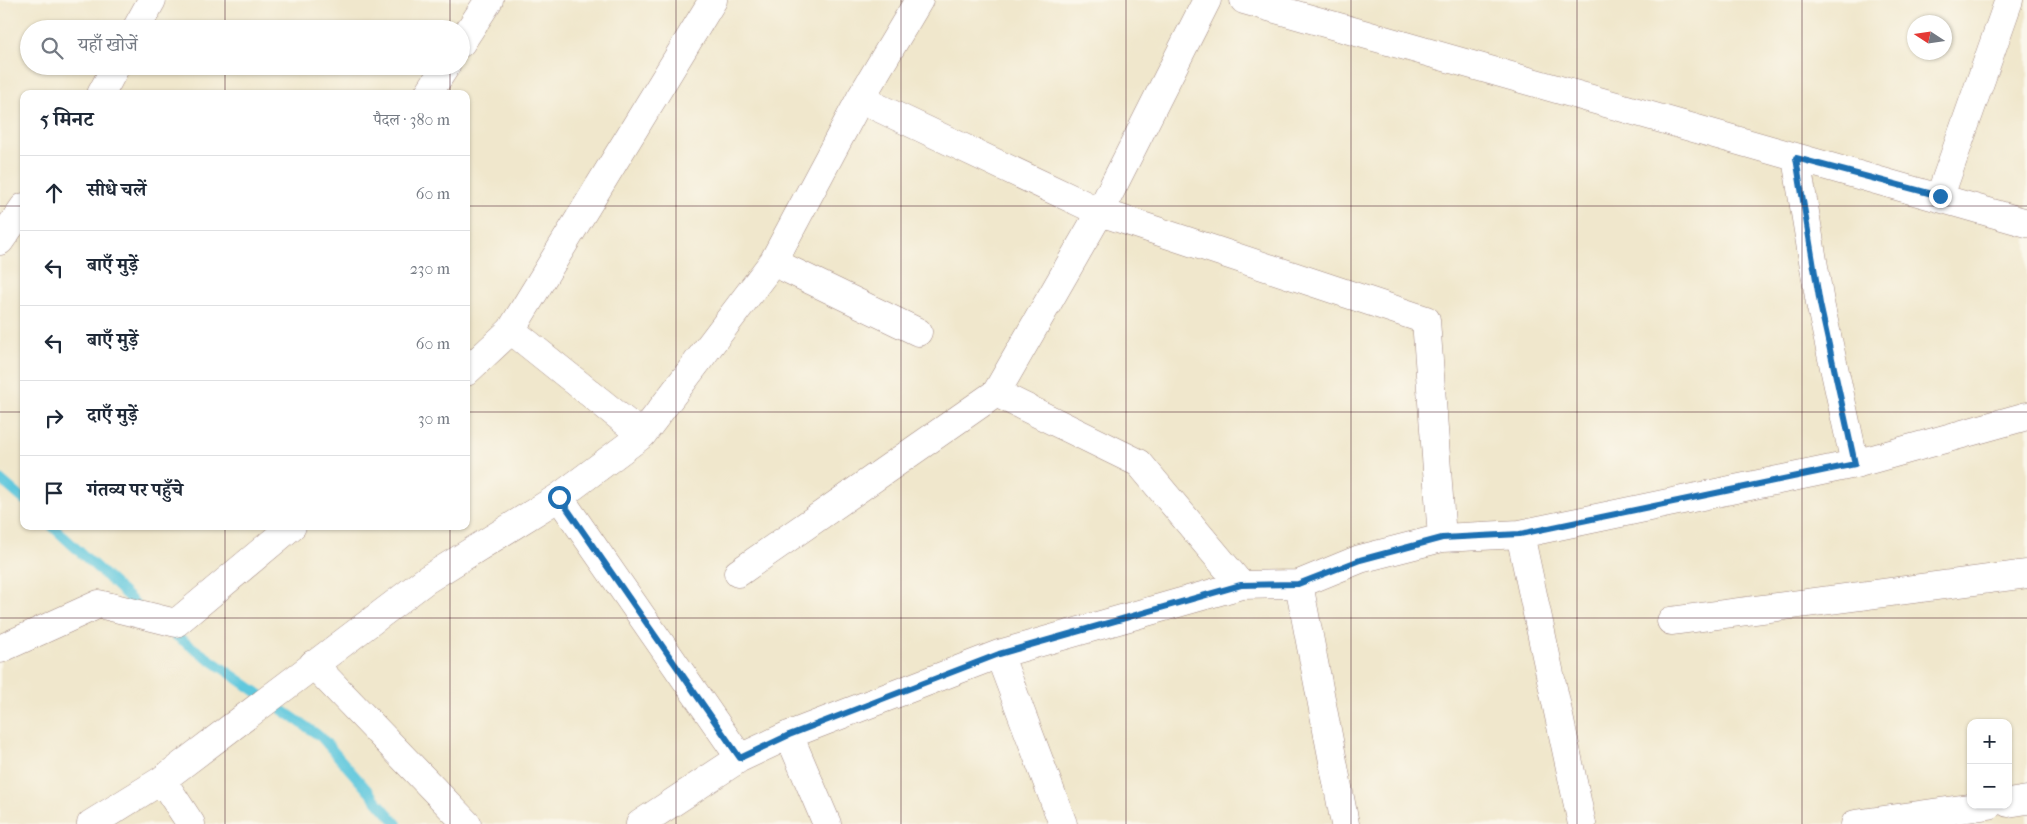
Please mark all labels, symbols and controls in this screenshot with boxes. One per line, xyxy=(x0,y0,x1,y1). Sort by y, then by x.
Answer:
north arrow xyxy=(1907,15,1952,60)
search box xyxy=(20,20,470,75)
icon: search xyxy=(38,34,66,62)
text: यहाँ खोजें xyxy=(78,34,138,56)
text: 5 मिनट xyxy=(40,107,93,131)
text: पैदल · 380 m xyxy=(374,110,450,129)
icon: ahead xyxy=(40,179,68,207)
text: सीधे चलें xyxy=(87,179,146,201)
text: 60 m xyxy=(416,184,450,203)
route end xyxy=(1929,185,1952,208)
icon: left xyxy=(40,254,68,282)
text: बाएँ मुड़ें xyxy=(87,254,138,276)
text: 230 m xyxy=(410,259,450,278)
icon: left xyxy=(40,329,68,357)
text: बाएँ मुड़ें xyxy=(87,329,138,351)
text: 60 m xyxy=(416,334,450,353)
icon: right xyxy=(40,404,68,432)
text: दाएँ मुड़ें xyxy=(87,404,138,426)
text: 30 m xyxy=(418,409,450,428)
icon: arrive xyxy=(40,479,68,507)
text: गंतव्य पर पहुँचे xyxy=(87,479,183,501)
route start xyxy=(548,486,571,509)
map controls xyxy=(1967,719,2012,809)
button: + xyxy=(1967,719,2012,764)
button: − xyxy=(1967,764,2012,809)

